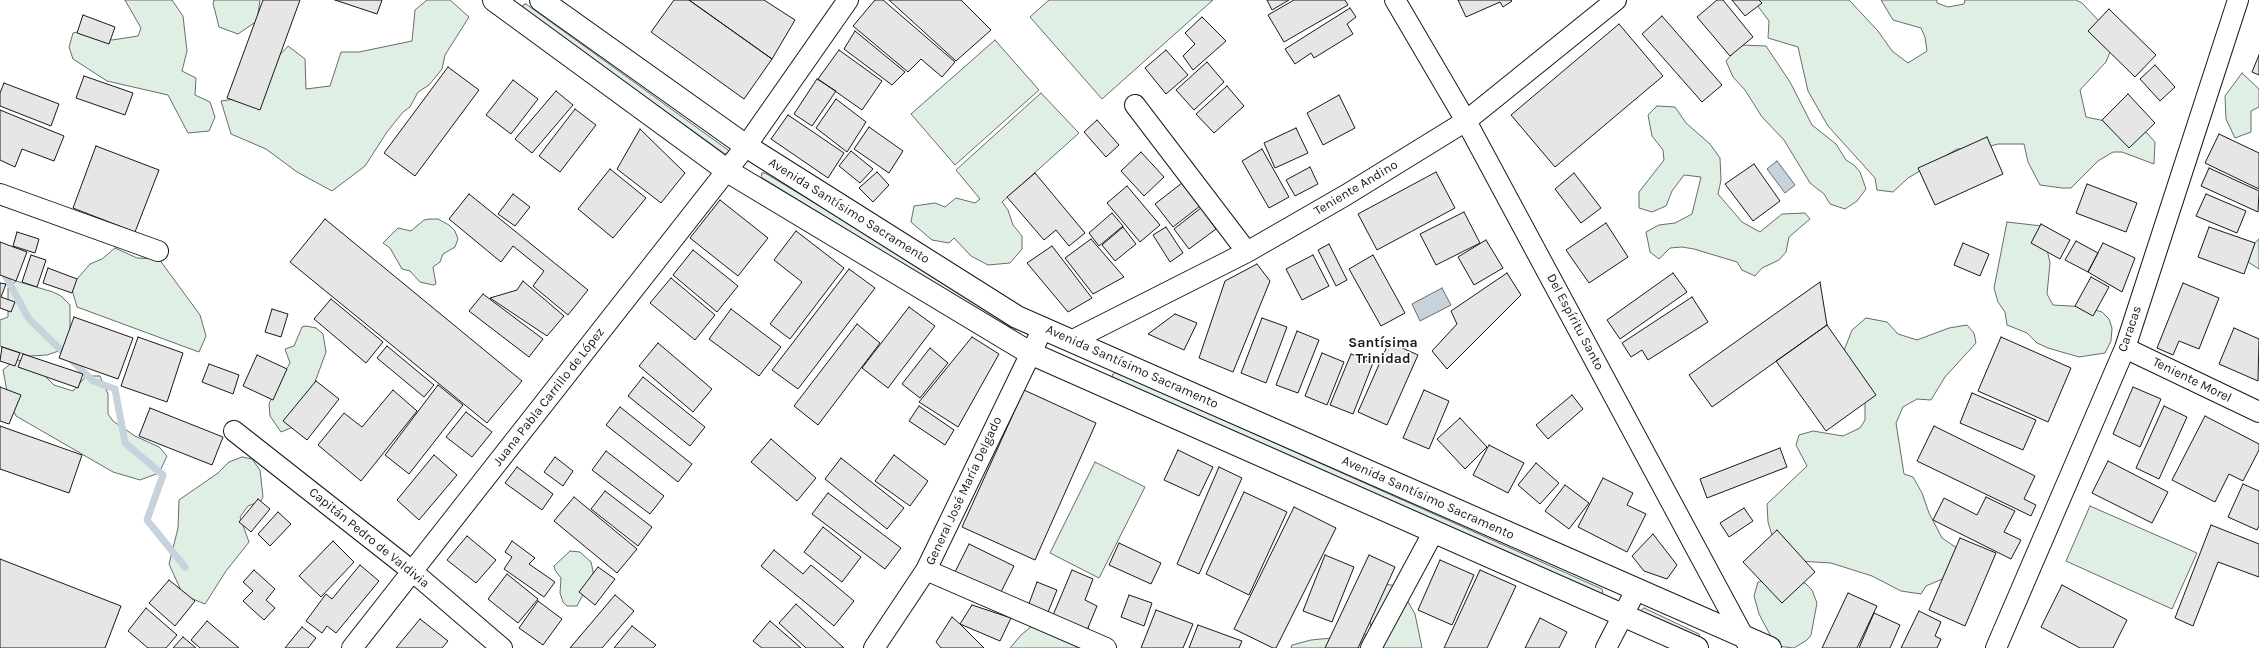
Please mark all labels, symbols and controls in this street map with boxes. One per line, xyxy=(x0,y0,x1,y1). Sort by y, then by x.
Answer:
street label: Avenida Santísimo Sacramento xyxy=(766,155,932,267)
street label: Teniente Andino xyxy=(1311,157,1401,219)
street label: Del Espíritu Santo xyxy=(1543,271,1607,373)
street label: Caracas xyxy=(2115,304,2145,354)
street label: Avenida Santísimo Sacramento xyxy=(1043,322,1221,412)
street label: Juana Pabla Carrillo de López xyxy=(490,325,608,469)
district label: Santísima Trinidad xyxy=(1348,335,1418,368)
street label: Teniente Morel xyxy=(2150,354,2234,406)
street label: General José María Delgado xyxy=(923,414,1005,568)
street label: Avenida Santísimo Sacramento xyxy=(1339,453,1517,543)
street label: Capitán Pedro de Valdivia xyxy=(306,485,432,591)

